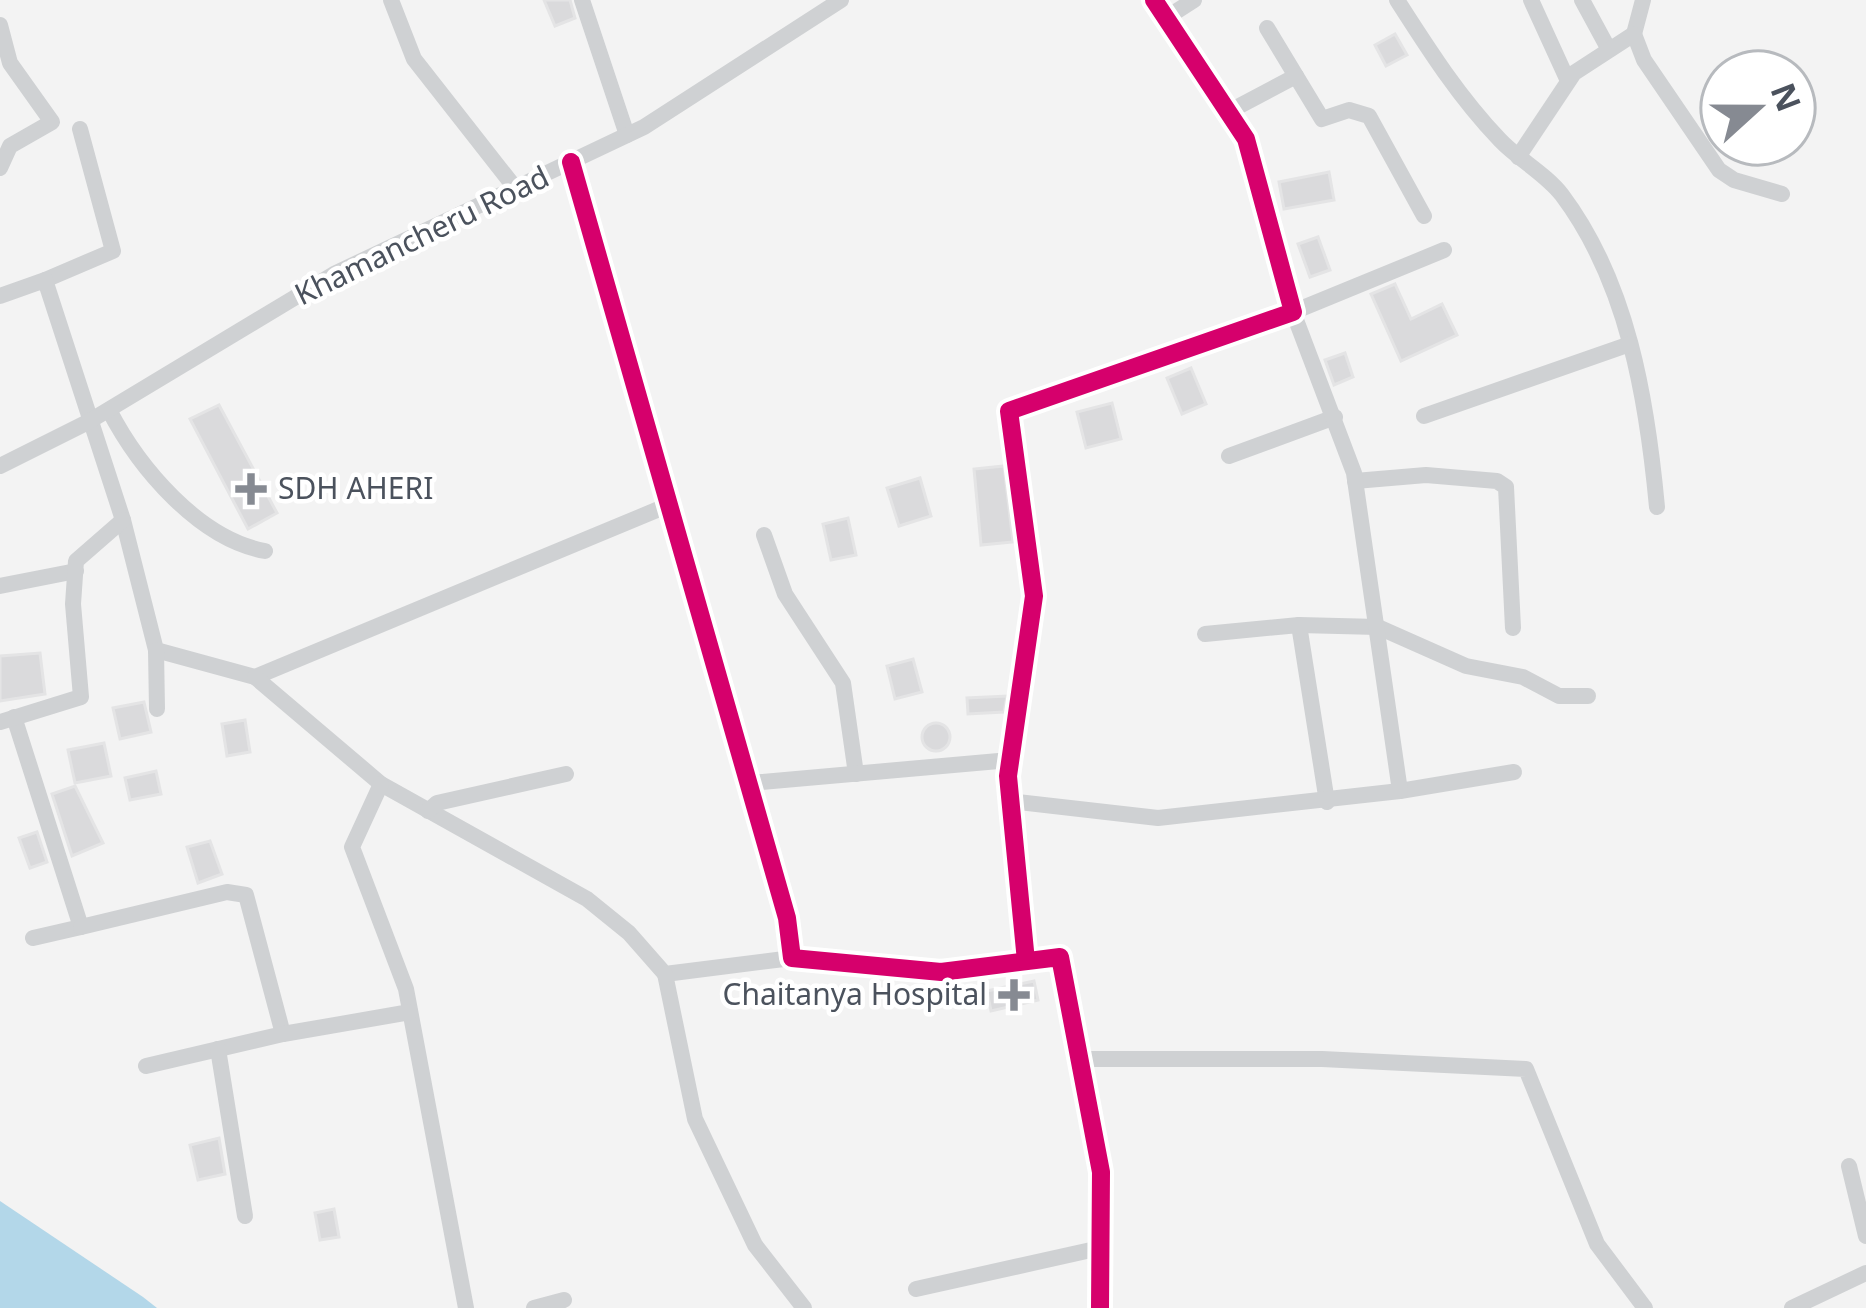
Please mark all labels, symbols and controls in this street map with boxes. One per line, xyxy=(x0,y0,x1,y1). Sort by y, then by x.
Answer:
north arrow xyxy=(1698,48,1818,168)
text: N xyxy=(1761,76,1812,118)
street label: Khamancheru Road xyxy=(287,155,555,314)
place label: SDH AHERI xyxy=(278,467,433,508)
marker: SDH AHERI xyxy=(235,473,267,505)
place label: Chaitanya Hospital xyxy=(722,973,987,1014)
marker: Chaitanya Hospital xyxy=(998,979,1030,1011)

